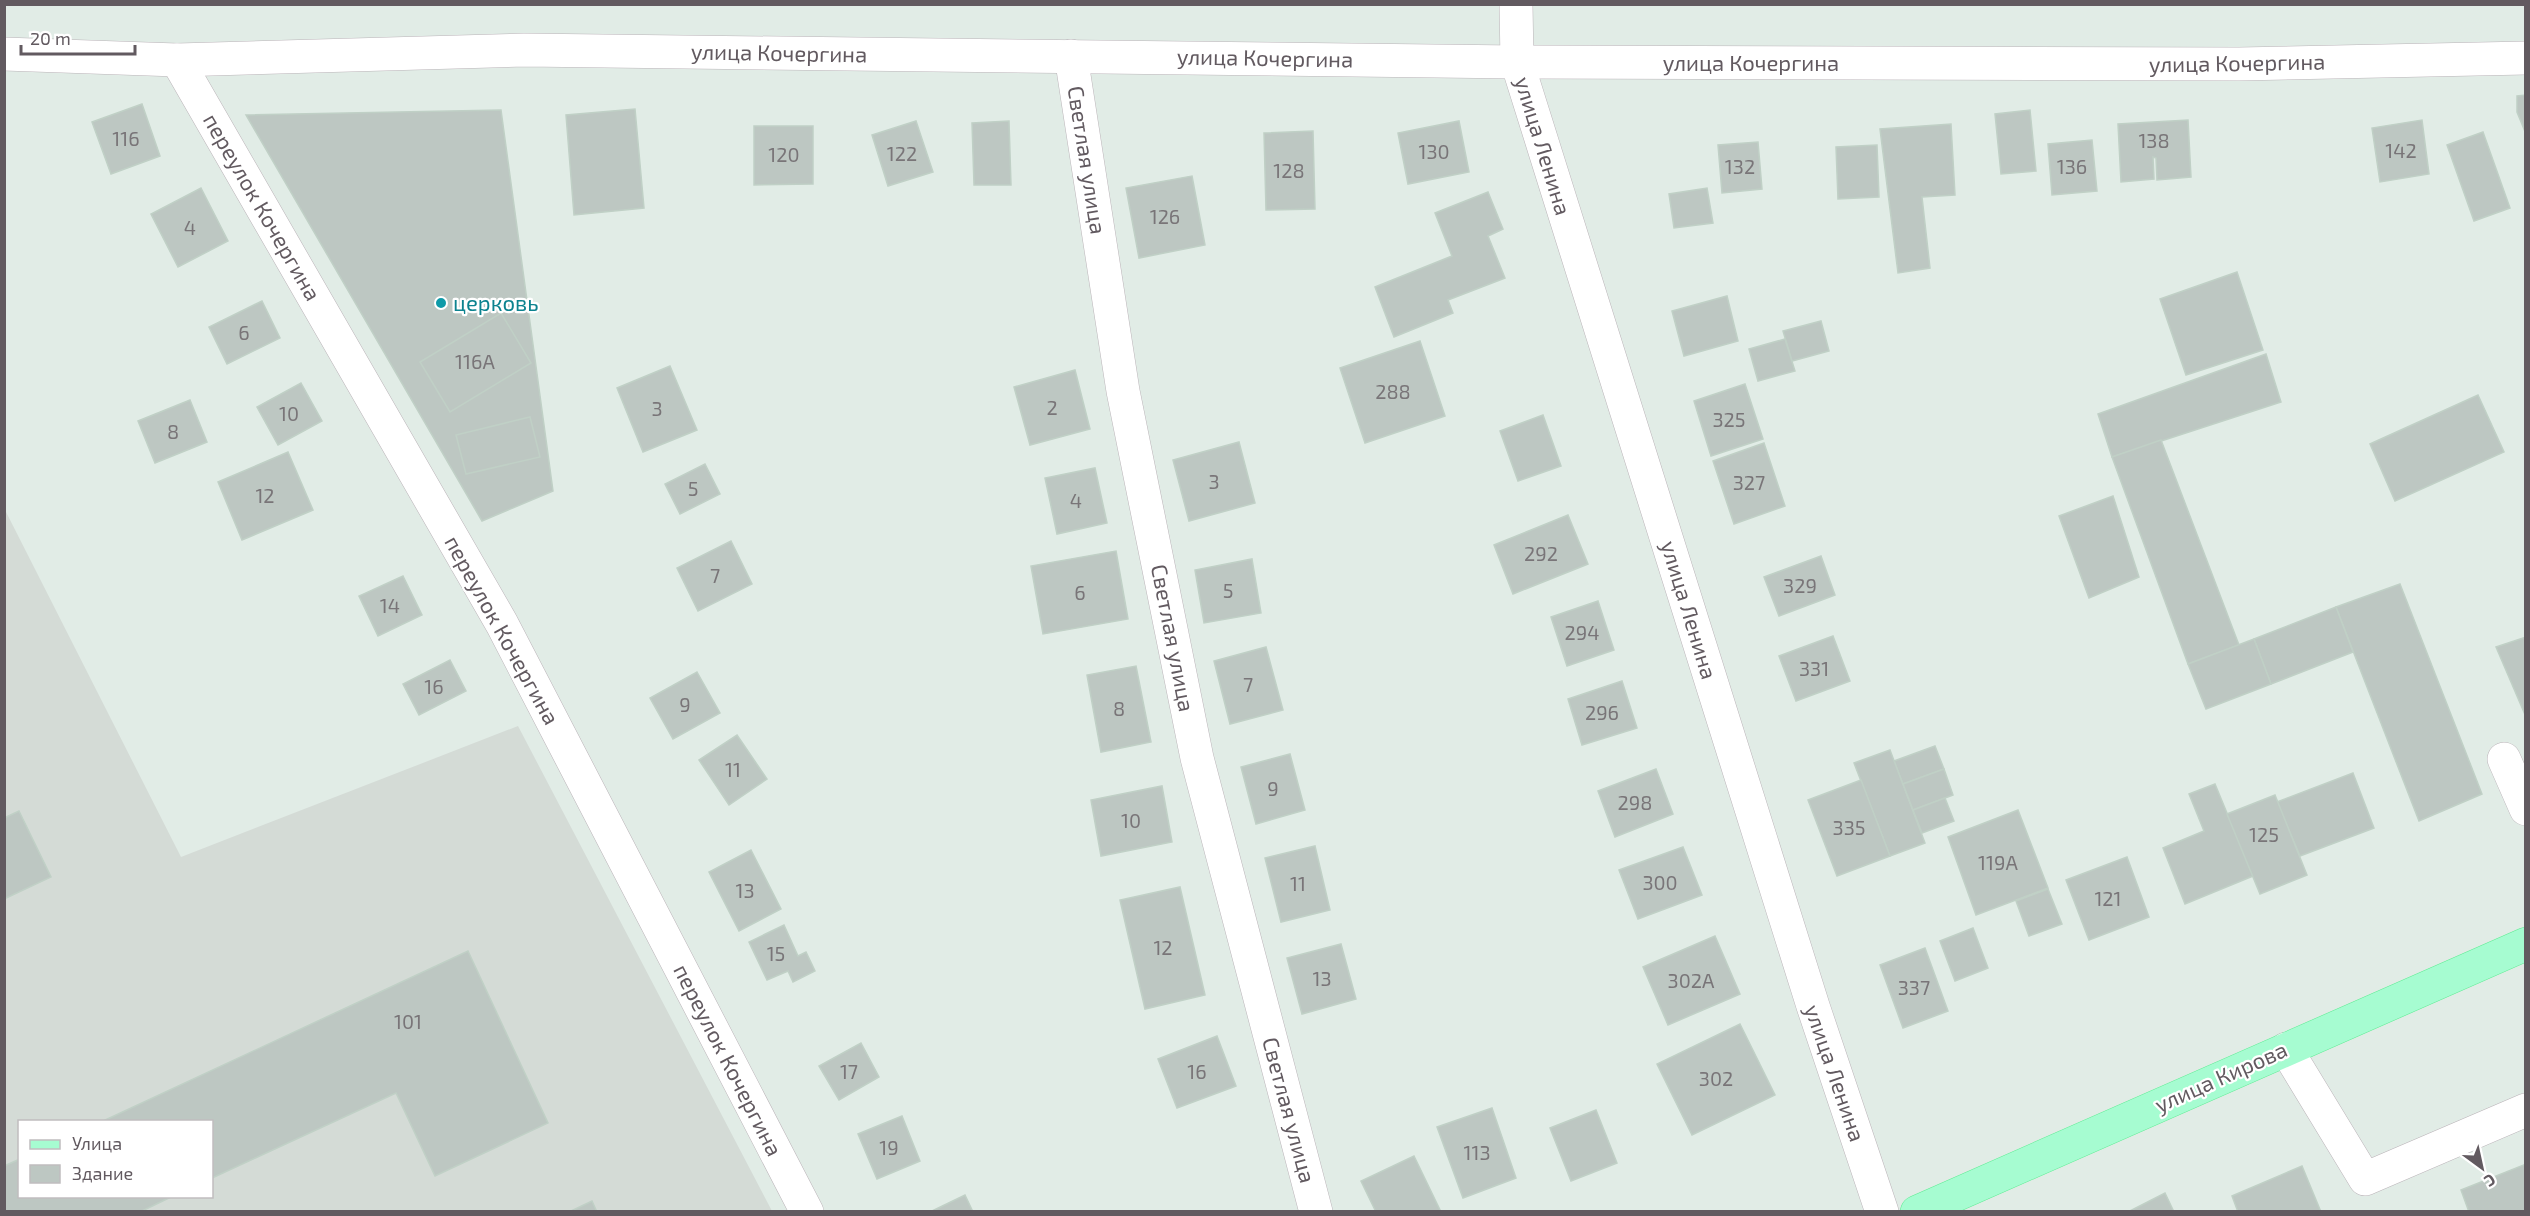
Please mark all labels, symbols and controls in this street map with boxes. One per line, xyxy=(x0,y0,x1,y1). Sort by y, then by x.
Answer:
scale bar xyxy=(21,18,135,56)
text: 20 m xyxy=(30,27,71,49)
street label: улица Кочергина xyxy=(691,37,867,68)
street label: улица Кочергина xyxy=(1177,42,1353,73)
street label: улица Кочергина xyxy=(2149,47,2325,78)
street label: улица Кочергина xyxy=(1663,49,1839,76)
street label: улица Ленина xyxy=(1510,73,1577,218)
street label: Светлая улица xyxy=(1062,84,1113,236)
street label: переулок Кочергина xyxy=(198,108,327,305)
house number: 116 xyxy=(112,126,140,150)
house number: 138 xyxy=(2138,128,2170,152)
house number: 142 xyxy=(2385,138,2417,162)
house number: 130 xyxy=(1418,139,1450,163)
house number: 122 xyxy=(887,141,917,165)
house number: 120 xyxy=(768,142,800,166)
house number: 132 xyxy=(1725,154,1755,178)
house number: 136 xyxy=(2057,154,2087,178)
house number: 128 xyxy=(1273,158,1305,182)
house number: 126 xyxy=(1150,204,1180,228)
house number: 4 xyxy=(184,215,196,239)
place label: церковь xyxy=(453,289,539,315)
marker: церковь xyxy=(434,296,448,310)
house number: 6 xyxy=(238,320,250,344)
house number: 116А xyxy=(455,349,495,373)
house number: 288 xyxy=(1375,379,1411,403)
house number: 2 xyxy=(1046,395,1058,419)
house number: 3 xyxy=(651,396,663,420)
house number: 10 xyxy=(279,401,299,425)
house number: 325 xyxy=(1712,407,1746,431)
house number: 8 xyxy=(167,419,179,443)
house number: 3 xyxy=(1208,469,1220,493)
house number: 327 xyxy=(1733,470,1765,494)
house number: 5 xyxy=(688,476,698,500)
house number: 12 xyxy=(255,483,275,507)
house number: 4 xyxy=(1070,488,1082,512)
street label: переулок Кочергина xyxy=(439,531,566,729)
street label: улица Ленина xyxy=(1656,537,1723,682)
house number: 292 xyxy=(1524,541,1558,565)
street label: Светлая улица xyxy=(1146,562,1201,714)
house number: 7 xyxy=(710,563,720,587)
house number: 329 xyxy=(1783,573,1817,597)
house number: 5 xyxy=(1223,578,1233,602)
house number: 6 xyxy=(1074,580,1086,604)
house number: 14 xyxy=(380,593,400,617)
house number: 294 xyxy=(1565,620,1599,644)
house number: 331 xyxy=(1799,656,1829,680)
house number: 7 xyxy=(1243,672,1253,696)
house number: 16 xyxy=(424,674,444,698)
house number: 9 xyxy=(679,692,691,716)
house number: 8 xyxy=(1113,696,1125,720)
house number: 296 xyxy=(1585,700,1619,724)
house number: 11 xyxy=(725,757,741,781)
house number: 9 xyxy=(1267,776,1279,800)
house number: 298 xyxy=(1618,790,1652,814)
house number: 10 xyxy=(1121,808,1141,832)
house number: 335 xyxy=(1833,815,1865,839)
house number: 125 xyxy=(2249,822,2279,846)
house number: 119А xyxy=(1978,850,2018,874)
house number: 300 xyxy=(1642,870,1678,894)
house number: 11 xyxy=(1290,871,1306,895)
house number: 13 xyxy=(735,878,755,902)
house number: 121 xyxy=(2094,886,2122,910)
house number: 12 xyxy=(1153,935,1173,959)
house number: 15 xyxy=(767,941,785,965)
street label: переулок Кочергина xyxy=(668,959,789,1160)
house number: 13 xyxy=(1312,966,1332,990)
house number: 302А xyxy=(1668,968,1715,992)
house number: 337 xyxy=(1898,975,1930,999)
street label: улица Ленина xyxy=(1799,1001,1872,1145)
house number: 101 xyxy=(394,1009,422,1033)
street label: Светлая улица xyxy=(1257,1034,1322,1186)
street label: улица Кирова xyxy=(2150,1035,2291,1118)
house number: 17 xyxy=(840,1059,858,1083)
house number: 16 xyxy=(1187,1059,1207,1083)
house number: 302 xyxy=(1699,1066,1733,1090)
legend xyxy=(18,1120,213,1198)
text: Улица xyxy=(72,1132,122,1154)
house number: 19 xyxy=(879,1135,899,1159)
north arrow xyxy=(2452,1138,2512,1198)
house number: 113 xyxy=(1463,1140,1491,1164)
text: Здание xyxy=(72,1162,133,1184)
text: С xyxy=(2481,1170,2500,1192)

